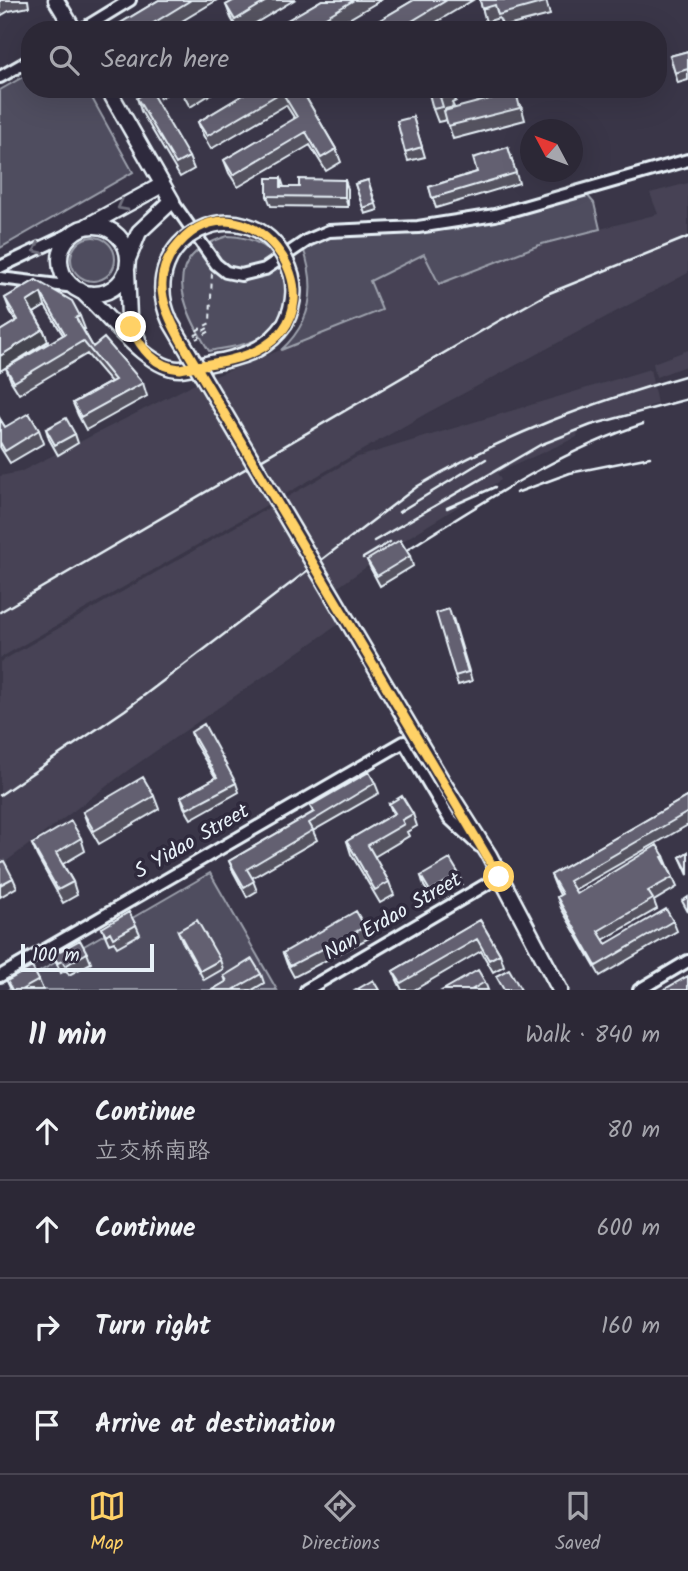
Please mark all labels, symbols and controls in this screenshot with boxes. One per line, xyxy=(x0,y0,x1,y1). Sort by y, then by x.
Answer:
search box xyxy=(21,21,667,98)
text: Search here xyxy=(101,39,229,81)
icon: search xyxy=(45,41,83,79)
north arrow xyxy=(520,119,583,182)
one-way arrow xyxy=(117,198,130,212)
one-way arrow xyxy=(33,241,45,255)
route end xyxy=(115,311,146,342)
street label: S Yidao Street xyxy=(128,795,256,888)
route start xyxy=(483,861,514,892)
street label: Nan Erdao Street xyxy=(318,864,469,970)
scale bar xyxy=(21,941,154,973)
text: 100 m xyxy=(32,941,80,971)
text: 11 min xyxy=(28,1012,107,1060)
text: Walk · 840 m xyxy=(525,1018,660,1054)
text: Continue xyxy=(95,1092,196,1134)
icon: ahead xyxy=(28,1112,66,1150)
text: 80 m xyxy=(607,1113,660,1149)
text: 立交桥南路 xyxy=(95,1134,210,1170)
text: Continue xyxy=(95,1208,196,1250)
icon: ahead xyxy=(28,1210,66,1248)
text: 600 m xyxy=(597,1211,660,1247)
text: Turn right xyxy=(95,1306,211,1348)
icon: right xyxy=(28,1308,66,1346)
text: 160 m xyxy=(601,1309,660,1345)
text: Arrive at destination xyxy=(95,1404,335,1446)
icon: arrive xyxy=(28,1406,66,1444)
tab: Map xyxy=(88,1487,126,1559)
tab: Directions xyxy=(301,1487,380,1559)
tab: Saved xyxy=(555,1487,600,1559)

